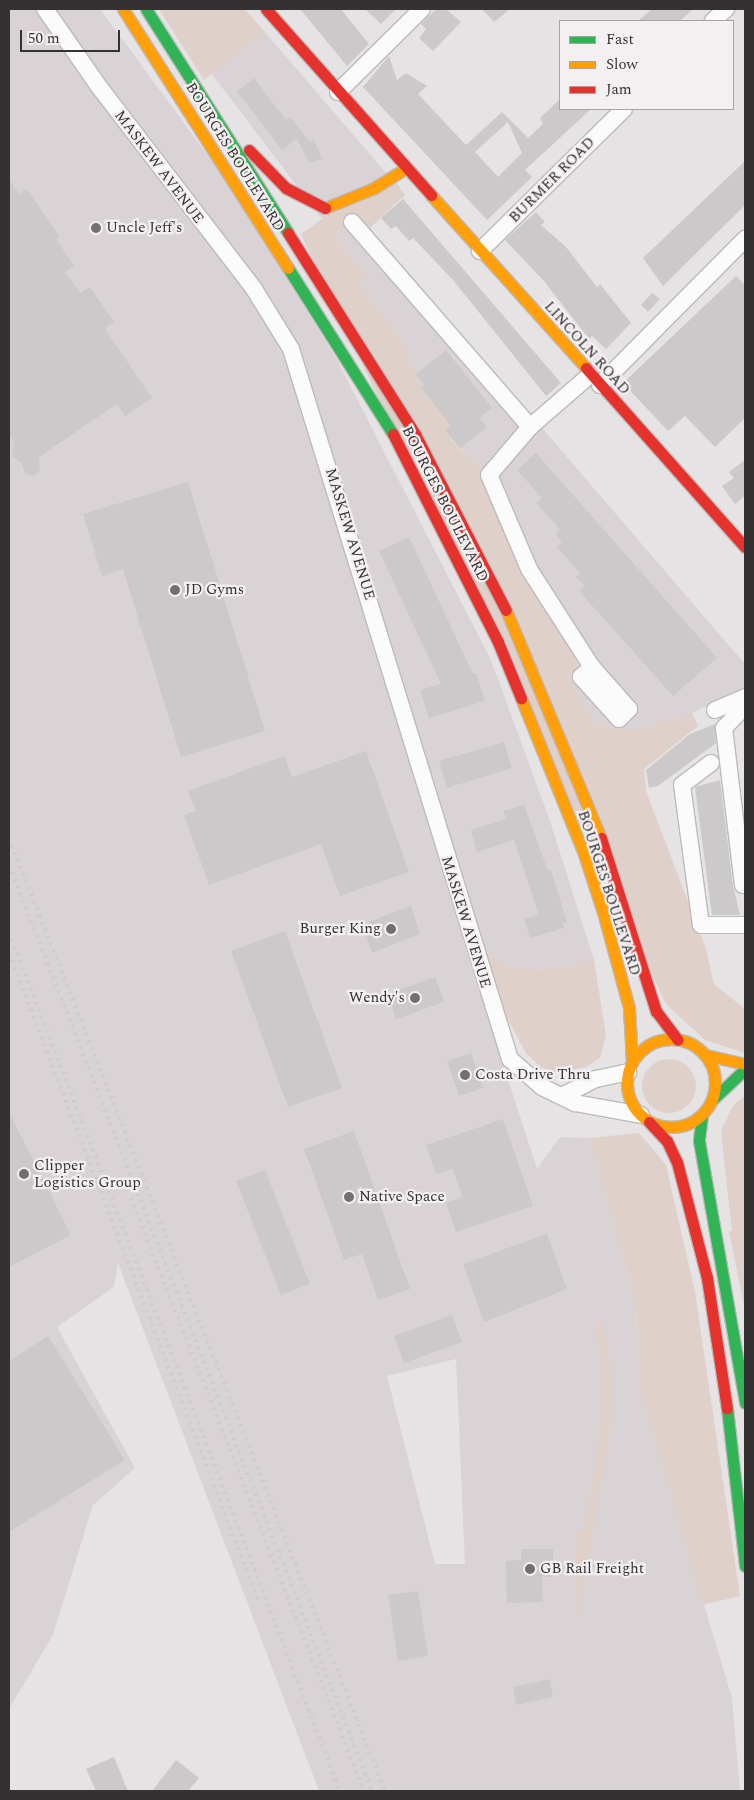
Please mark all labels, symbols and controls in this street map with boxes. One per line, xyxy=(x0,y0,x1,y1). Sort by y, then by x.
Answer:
scale bar xyxy=(22,20,122,52)
legend xyxy=(559,20,734,110)
text: 50 m xyxy=(28,27,60,50)
text: Fast xyxy=(606,28,634,51)
text: Slow xyxy=(606,53,638,76)
text: Jam xyxy=(606,78,632,101)
street label: BOURGES BOULEVARD xyxy=(182,79,288,235)
street label: MASKEW AVENUE xyxy=(111,107,207,227)
street label: BURMER ROAD xyxy=(505,133,599,227)
place label: Uncle Jeff's xyxy=(106,219,182,237)
marker: Uncle Jeff's xyxy=(90,222,102,234)
street label: LINCOLN ROAD xyxy=(540,298,634,398)
street label: BOURGES BOULEVARD xyxy=(398,423,492,585)
street label: MASKEW AVENUE xyxy=(321,466,379,602)
place label: JD Gyms xyxy=(185,581,244,599)
marker: JD Gyms xyxy=(169,584,181,596)
street label: BOURGES BOULEVARD xyxy=(574,808,644,978)
street label: MASKEW AVENUE xyxy=(437,854,495,990)
place label: Burger King xyxy=(300,920,381,938)
marker: Burger King xyxy=(385,923,397,935)
place label: Wendy's xyxy=(349,989,405,1007)
marker: Wendy's xyxy=(409,992,421,1004)
place label: Costa Drive Thru xyxy=(475,1066,590,1084)
marker: Costa Drive Thru xyxy=(459,1069,471,1081)
place label: Clipper Logistics Group xyxy=(34,1156,141,1191)
marker: Clipper Logistics Group xyxy=(18,1168,30,1180)
place label: Native Space xyxy=(359,1188,445,1206)
marker: Native Space xyxy=(343,1191,355,1203)
place label: GB Rail Freight xyxy=(540,1560,644,1578)
marker: GB Rail Freight xyxy=(524,1563,536,1575)

